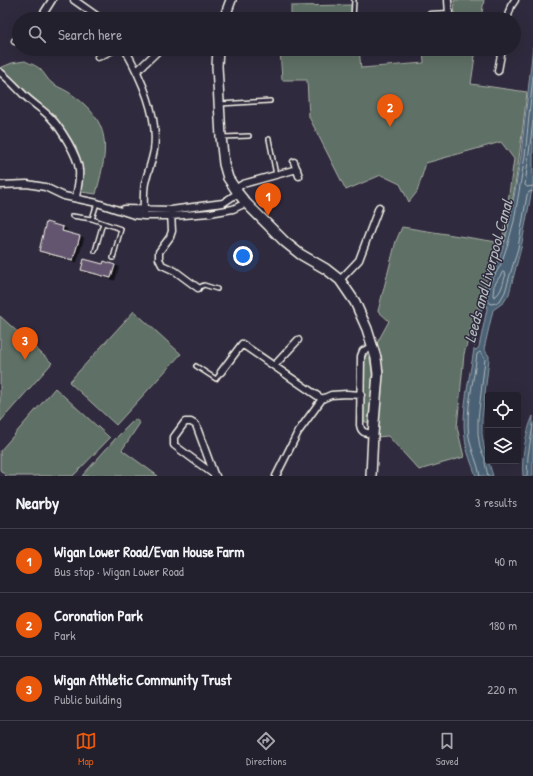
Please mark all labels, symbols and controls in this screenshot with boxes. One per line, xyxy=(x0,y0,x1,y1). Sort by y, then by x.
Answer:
search box xyxy=(12,12,521,56)
icon: search xyxy=(26,23,48,45)
text: Search here xyxy=(58,24,122,45)
pin: 2 xyxy=(377,94,403,127)
pin: 1 xyxy=(255,183,281,216)
water label: Leeds and Liverpool Canal xyxy=(458,196,518,345)
your location xyxy=(233,246,253,266)
pin: 3 xyxy=(12,327,38,360)
map controls xyxy=(485,392,521,464)
button: locate xyxy=(485,392,521,428)
button: layers xyxy=(485,428,521,464)
text: Nearby xyxy=(16,491,59,514)
text: 3 results xyxy=(475,493,517,511)
text: Wigan Lower Road/Evan House Farm xyxy=(54,541,245,562)
text: 1 xyxy=(27,552,31,570)
text: 40 m xyxy=(494,552,517,570)
text: Bus stop · Wigan Lower Road xyxy=(54,562,184,580)
text: Coronation Park xyxy=(54,605,143,626)
text: 2 xyxy=(26,616,32,634)
text: 180 m xyxy=(489,616,517,634)
text: Park xyxy=(54,626,76,644)
text: Wigan Athletic Community Trust xyxy=(54,669,231,690)
text: 3 xyxy=(26,680,32,698)
text: 220 m xyxy=(487,680,517,698)
text: Public building xyxy=(54,690,122,708)
tab: Map xyxy=(75,730,97,768)
tab: Directions xyxy=(246,730,287,768)
tab: Saved xyxy=(436,730,458,768)

